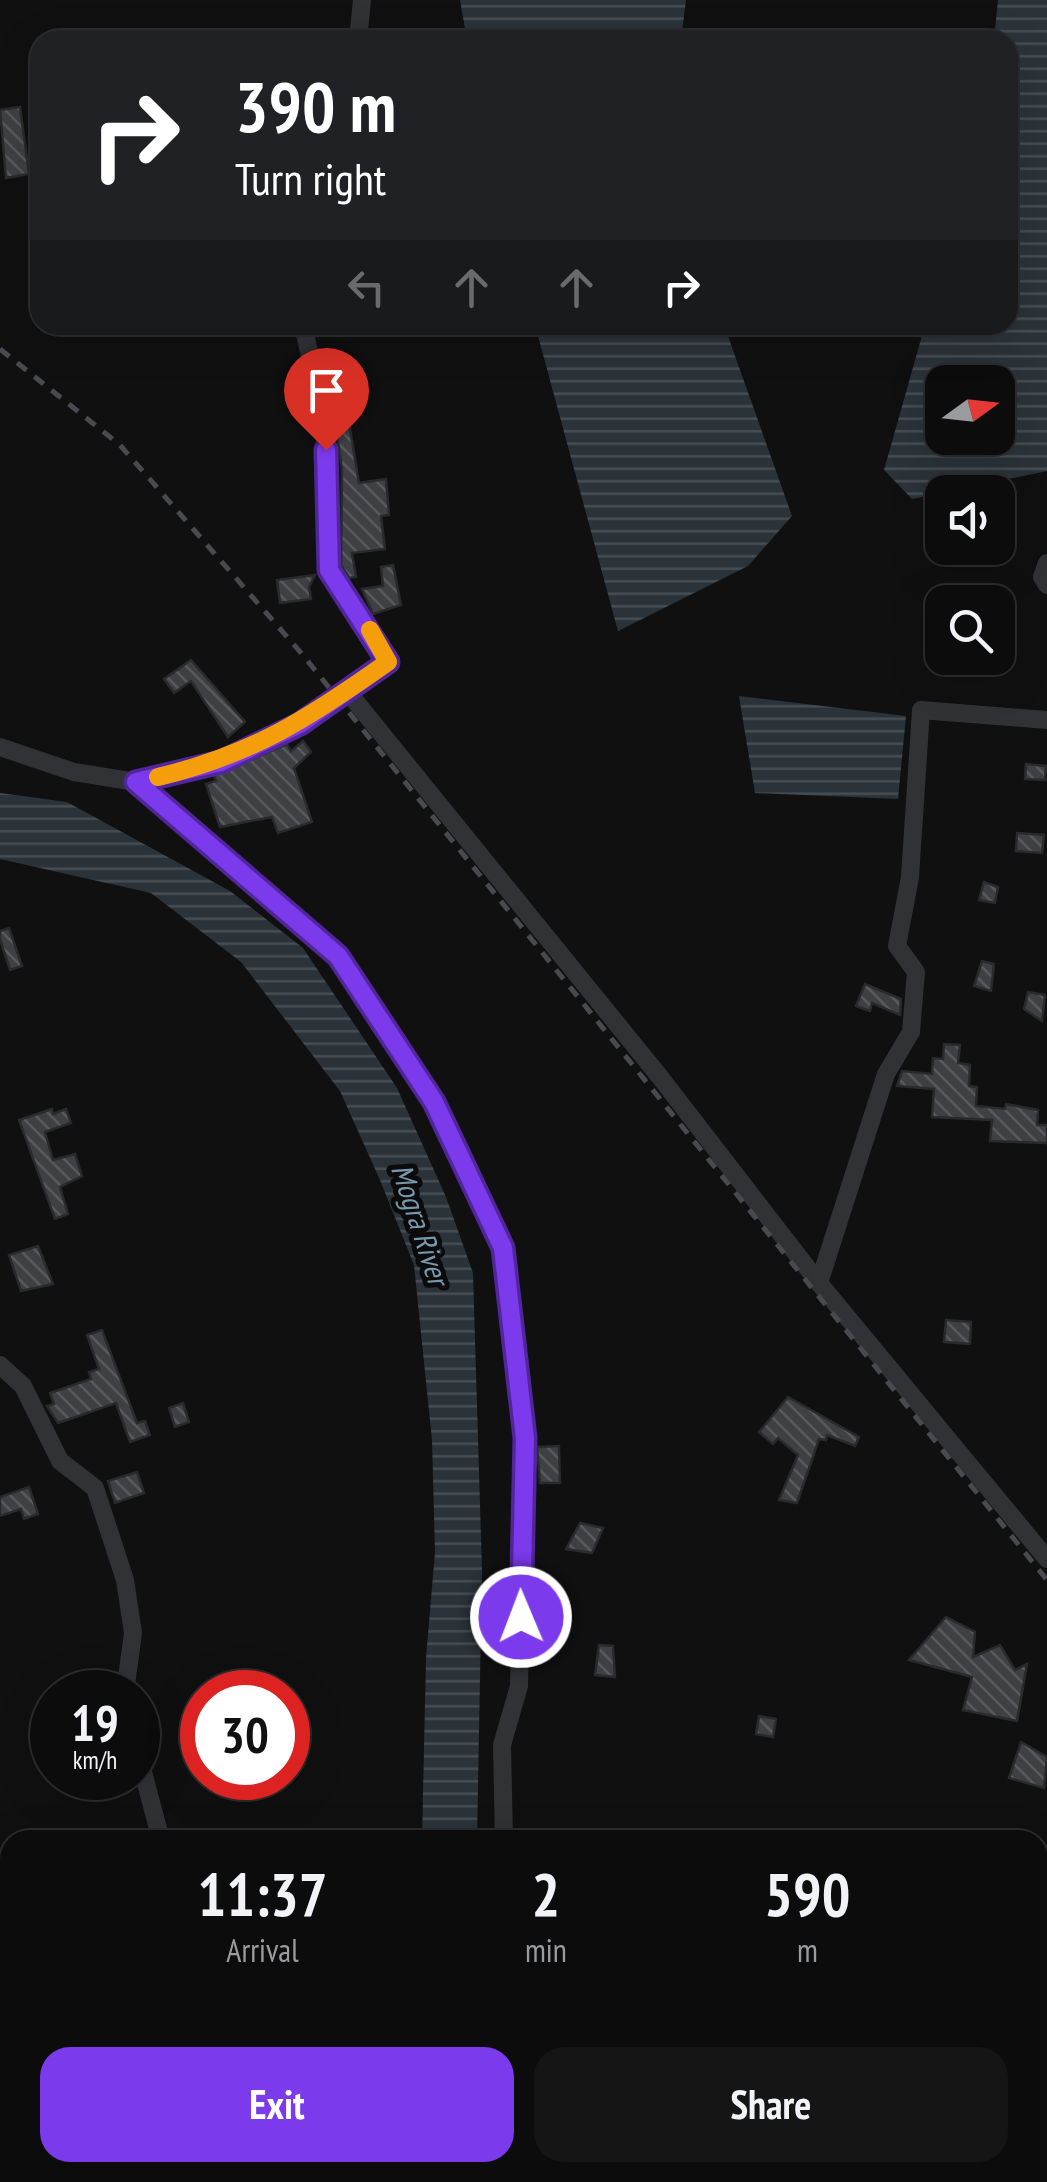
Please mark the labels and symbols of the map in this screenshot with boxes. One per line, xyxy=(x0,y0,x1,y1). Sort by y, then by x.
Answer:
pin xyxy=(284,348,369,451)
north arrow xyxy=(925,365,1015,455)
water label: Mogra River xyxy=(383,1159,460,1293)
position arrow xyxy=(469,1565,573,1669)
speed limit sign: 30 xyxy=(180,1670,310,1800)

